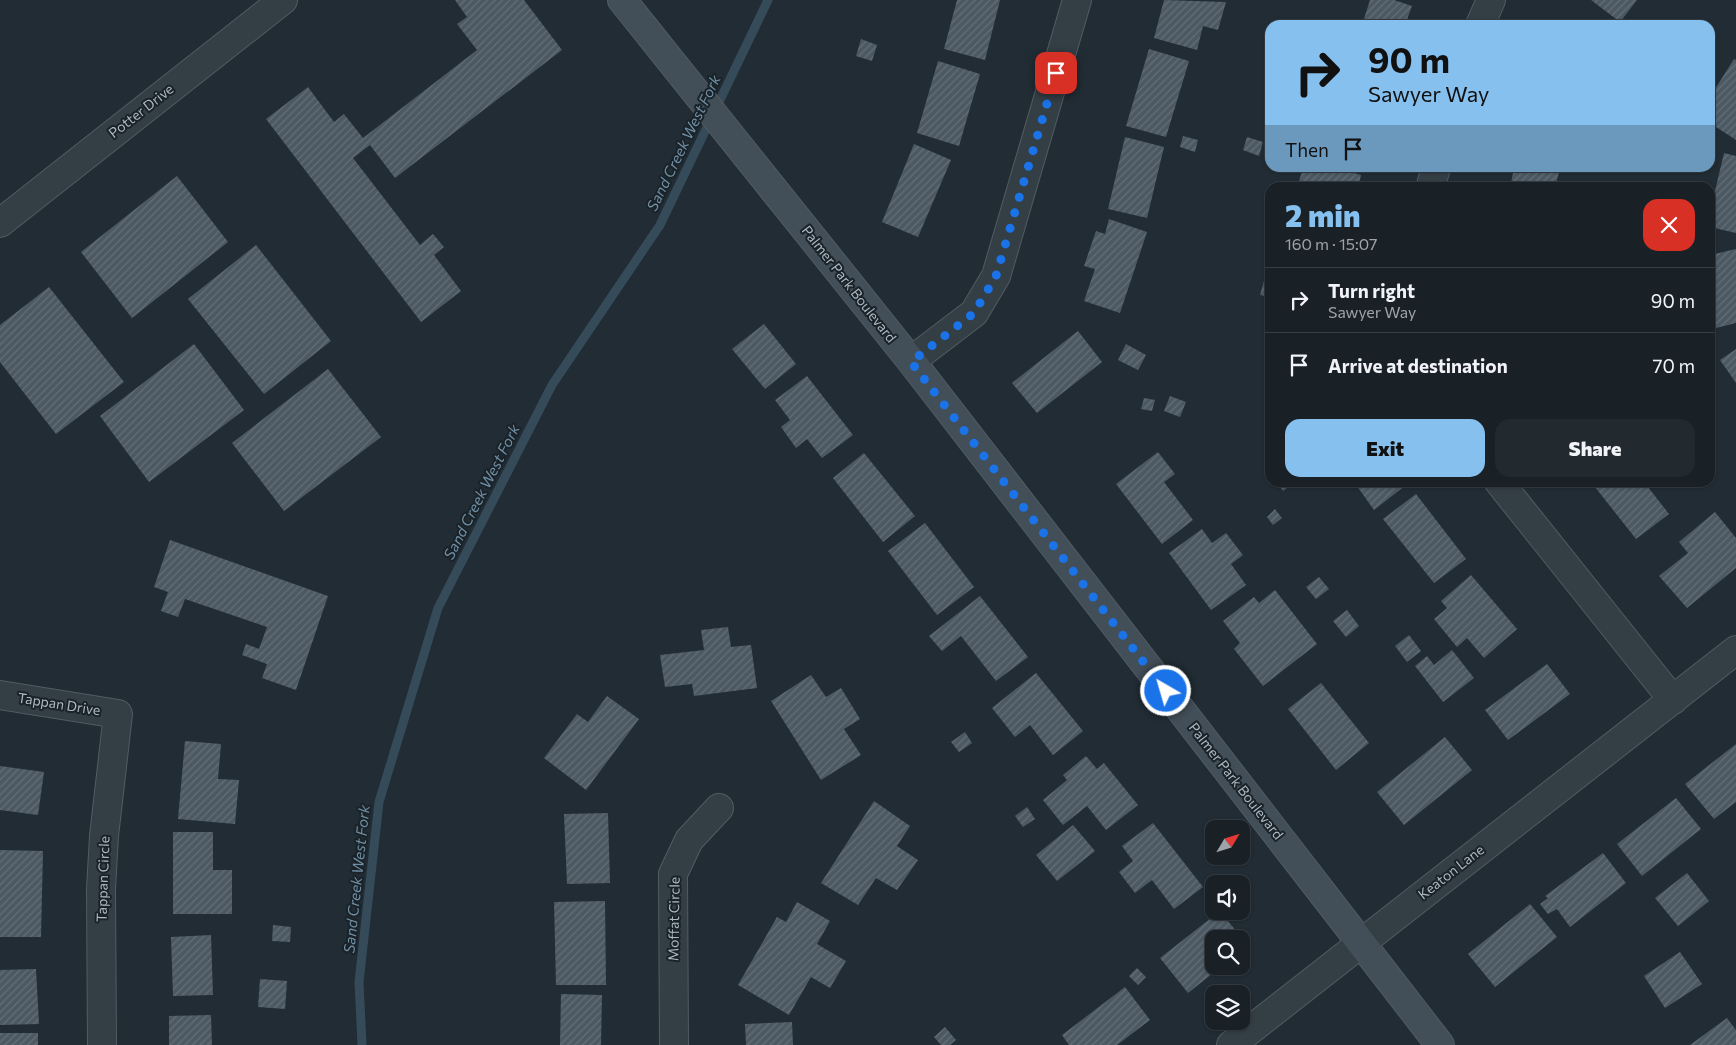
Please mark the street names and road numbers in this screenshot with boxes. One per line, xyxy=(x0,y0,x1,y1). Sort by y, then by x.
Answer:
street label: Potter Drive xyxy=(105,80,177,141)
street label: Palmer Park Boulevard xyxy=(799,222,900,345)
street label: Tappan Drive xyxy=(17,689,102,718)
street label: Palmer Park Boulevard xyxy=(1186,719,1287,842)
street label: Tappan Circle xyxy=(93,836,112,922)
street label: Keaton Lane xyxy=(1414,841,1487,903)
street label: Moffat Circle xyxy=(664,877,683,961)

